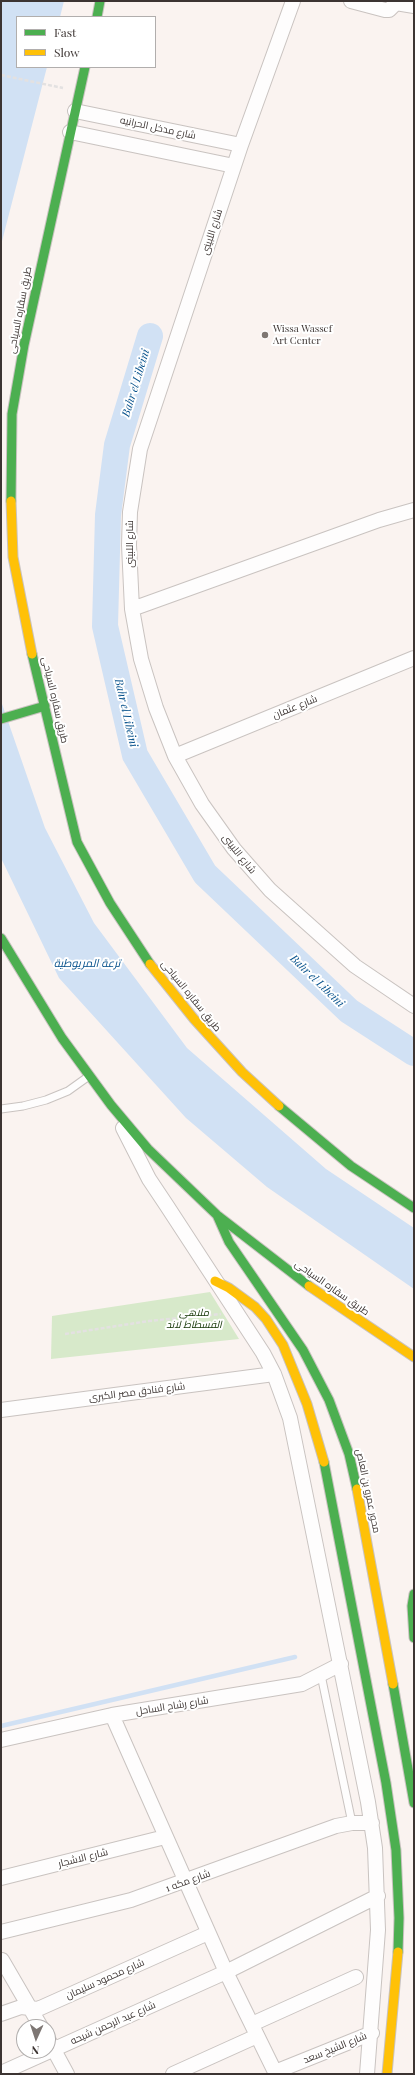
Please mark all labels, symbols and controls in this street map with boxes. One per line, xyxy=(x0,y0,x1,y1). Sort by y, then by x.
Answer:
legend xyxy=(16,16,156,68)
text: Fast xyxy=(54,24,76,40)
text: Slow xyxy=(54,44,80,60)
street label: شارع مدخل الحرانيه xyxy=(119,114,197,142)
street label: شارع اللبينى xyxy=(199,208,225,256)
street label: طريق سقاره السياحى xyxy=(6,266,34,354)
place label: Wissa Wassef Art Center xyxy=(273,323,332,346)
marker: Wissa Wassef Art Center xyxy=(260,330,270,340)
water label: Bahr el Libeini xyxy=(119,348,153,418)
street label: شارع اللبينى xyxy=(124,520,136,568)
street label: طريق سقاره السياحى xyxy=(39,656,71,744)
water label: Bahr el Libeini xyxy=(112,677,140,749)
street label: شارع عثمان xyxy=(271,693,319,721)
street label: شارع اللبينى xyxy=(219,832,259,876)
water label: Bahr el Libeini xyxy=(287,952,347,1010)
water label: ترعة المريوطية xyxy=(54,957,120,971)
street label: طريق سقاره السياحى xyxy=(159,958,223,1034)
street label: طريق سقاره السياحى xyxy=(292,1258,372,1318)
park label: ملاهي الفسطاط لاند xyxy=(166,1307,222,1330)
street label: شارع فنادق مصر الكبرى xyxy=(88,1380,186,1404)
street label: محور عمرو بن العاص xyxy=(353,1448,383,1534)
street label: شارع رشاح الساحل xyxy=(135,1694,209,1718)
street label: شارع الاشجار xyxy=(57,1846,109,1870)
street label: شارع مكه 1 xyxy=(164,1867,212,1895)
street label: شارع محمود سليمان xyxy=(64,1956,146,2002)
street label: شارع عبد الرحمن شيحه xyxy=(69,1999,157,2047)
north arrow xyxy=(16,2019,56,2059)
street label: شارع الشيخ سعد xyxy=(301,2030,369,2066)
text: N xyxy=(31,2043,40,2058)

